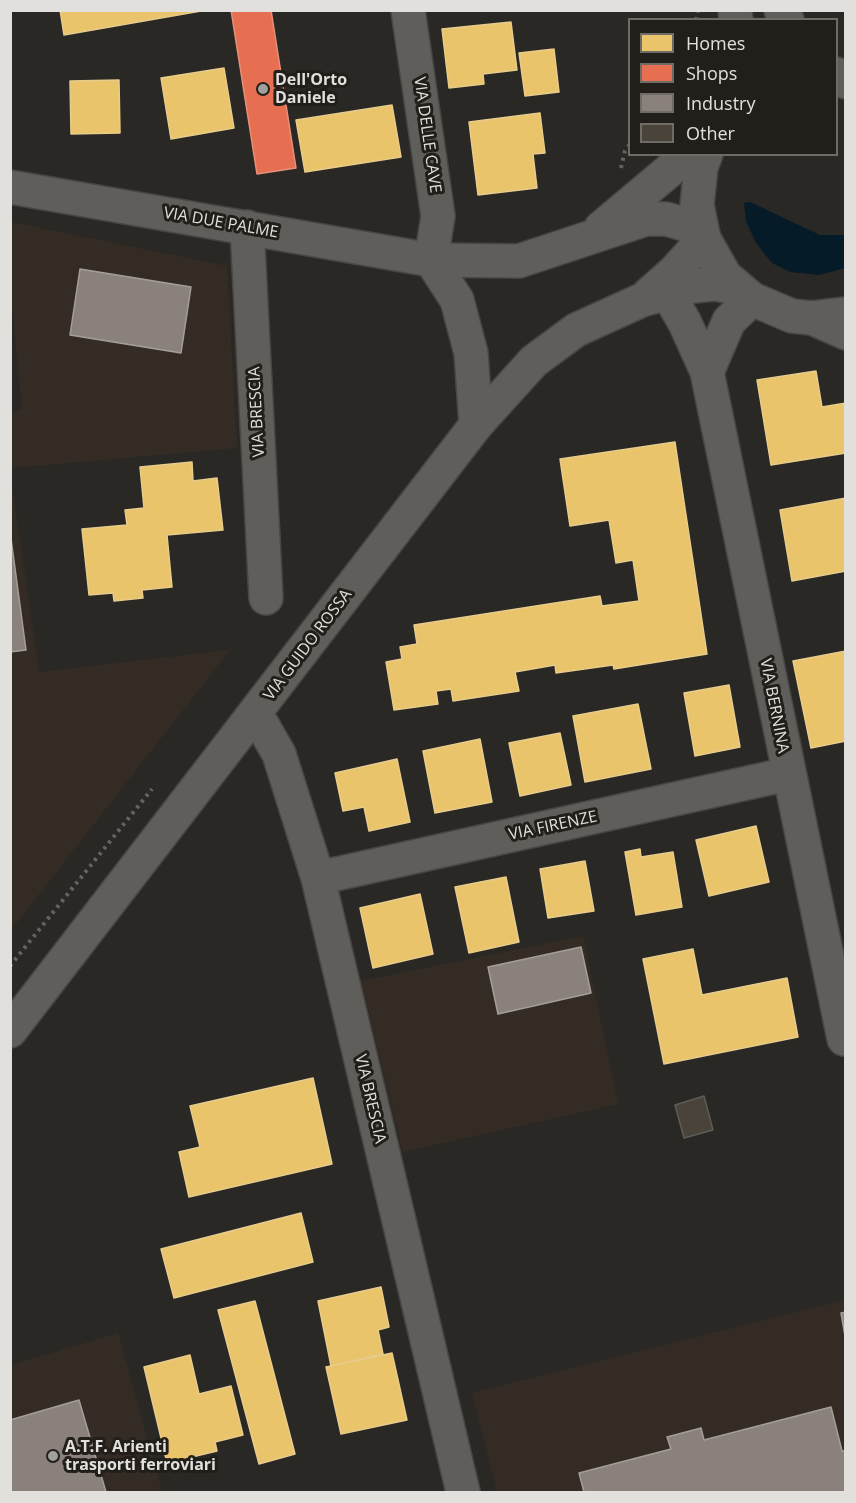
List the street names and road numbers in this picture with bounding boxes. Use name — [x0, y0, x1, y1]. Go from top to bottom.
street label: VIA DELLE CAVE — [409, 76, 445, 194]
street label: VIA DUE PALME — [162, 203, 280, 243]
street label: VIA BRESCIA — [245, 366, 269, 458]
street label: VIA GUIDO ROSSA — [260, 586, 356, 704]
street label: VIA BERNINA — [755, 657, 793, 755]
street label: VIA FIRENZE — [507, 807, 599, 845]
street label: VIA BRESCIA — [350, 1053, 390, 1145]

